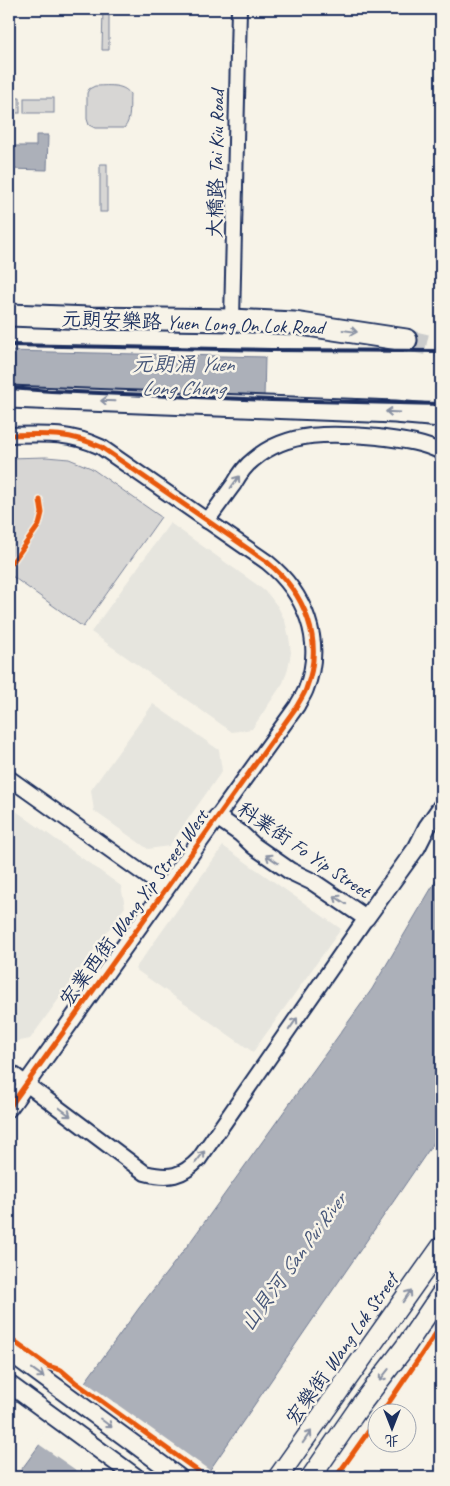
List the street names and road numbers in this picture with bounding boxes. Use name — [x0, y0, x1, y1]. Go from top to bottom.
street label: 大橋路 Tai Kiu Road — [202, 87, 230, 238]
street label: 元朗安樂路 Yuen Long On Lok Road — [61, 306, 328, 340]
street label: 科業街 Fo Yip Street — [233, 796, 377, 905]
street label: 宏業西街 Wang Yip Street West — [54, 803, 215, 1011]
street label: 宏樂街 Wang Lok Street — [280, 1266, 406, 1430]

